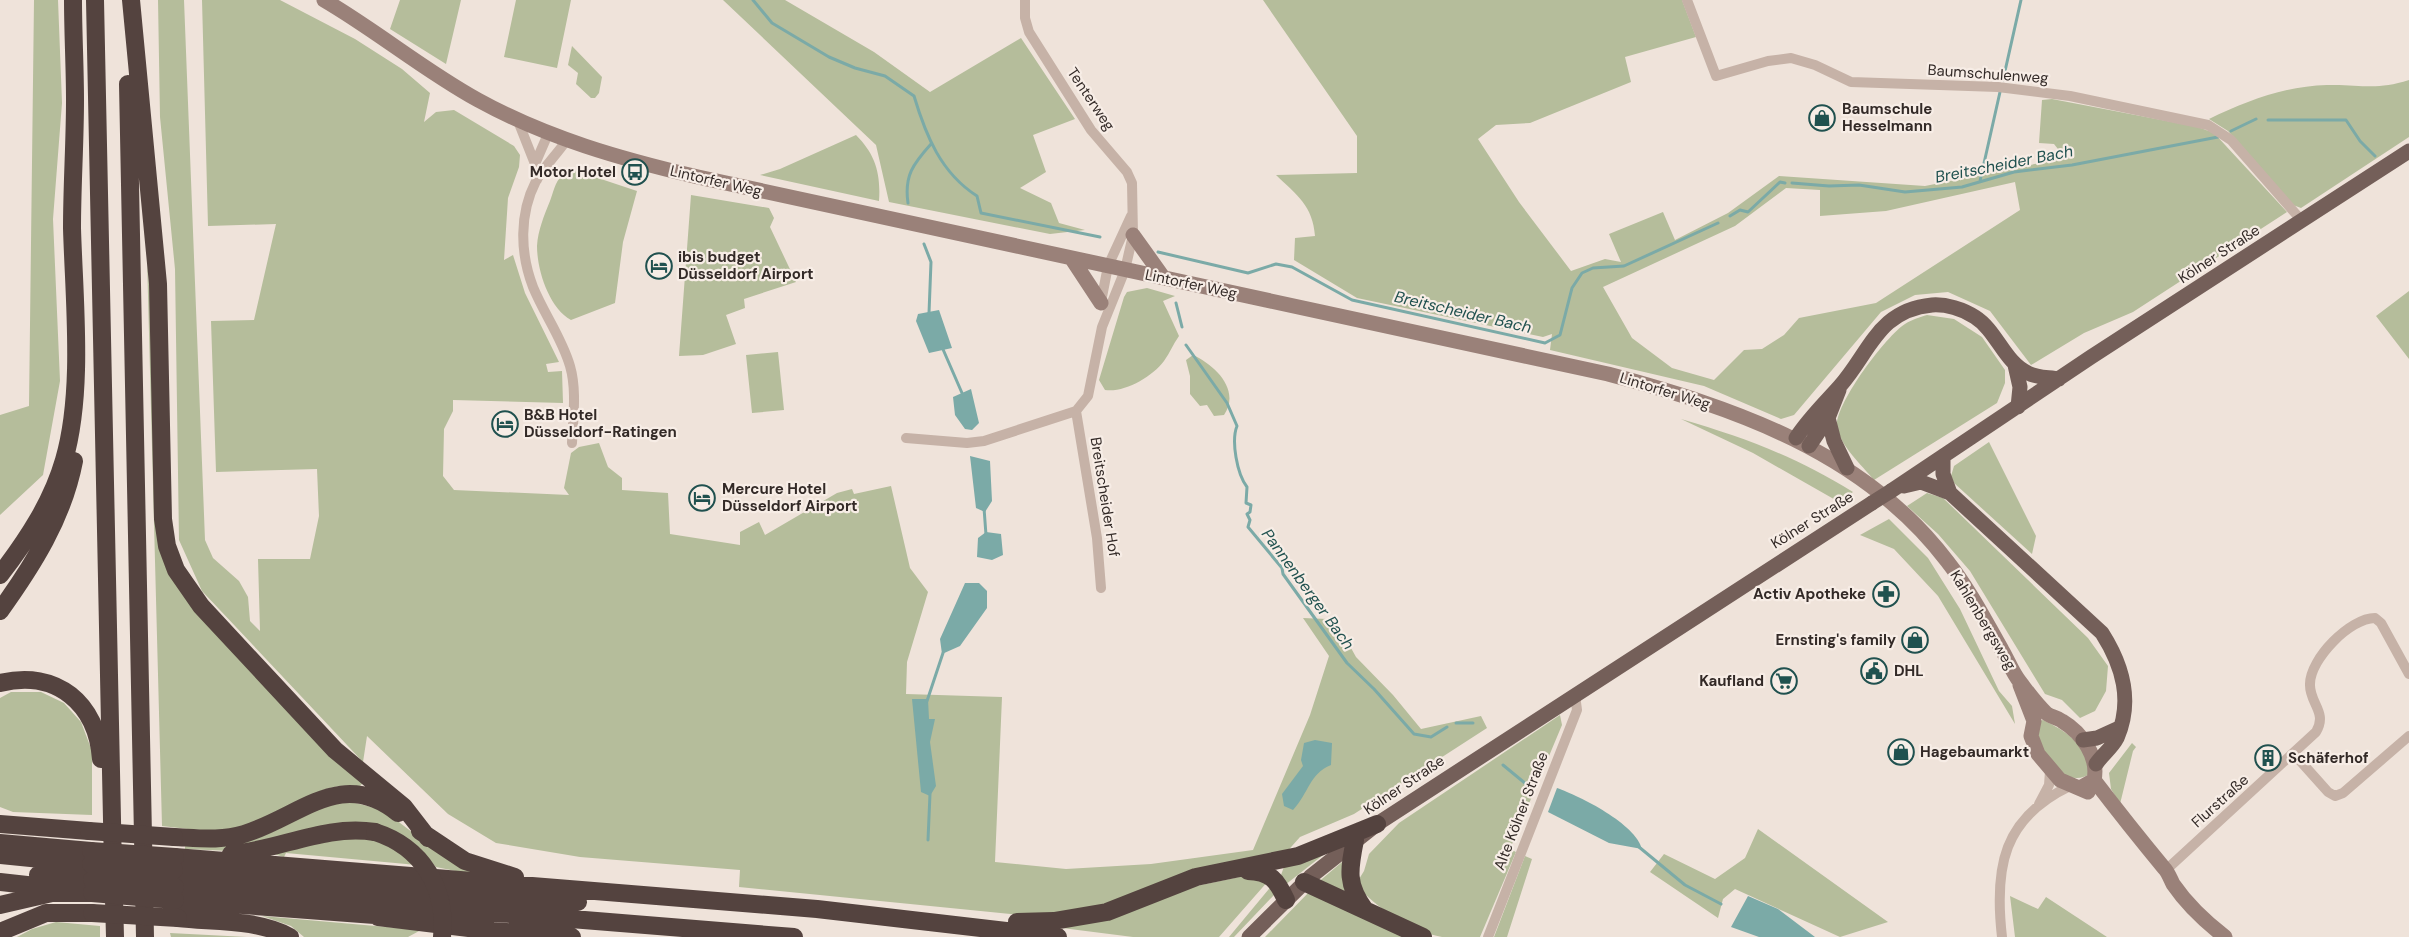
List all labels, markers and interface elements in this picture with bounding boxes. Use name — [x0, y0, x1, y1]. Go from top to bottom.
street label: Baumschulenweg — [1927, 60, 2049, 88]
street label: Tenterweg — [1063, 64, 1119, 134]
place label: Baumschule Hesselmann — [1842, 99, 1932, 136]
shop icon: Baumschule Hesselmann — [1807, 103, 1837, 133]
water label: Breitscheider Bach — [1933, 140, 2075, 188]
bus stop icon: Motor Hotel — [620, 157, 650, 187]
street label: Lintorfer Weg — [668, 161, 764, 201]
place label: Motor Hotel — [530, 162, 616, 182]
street label: Kölner Straße — [2174, 220, 2264, 288]
place label: ibis budget Düsseldorf Airport — [678, 247, 814, 284]
hotel icon: ibis budget Düsseldorf Airport — [644, 251, 674, 281]
street label: Lintorfer Weg — [1143, 264, 1239, 304]
water label: Breitscheider Bach — [1392, 286, 1534, 338]
street label: Lintorfer Weg — [1617, 368, 1713, 414]
place label: B&B Hotel Düsseldorf-Ratingen — [524, 405, 677, 442]
hotel icon: B&B Hotel Düsseldorf-Ratingen — [490, 409, 520, 439]
street label: Breitscheider Hof — [1086, 436, 1124, 558]
place label: Mercure Hotel Düsseldorf Airport — [722, 479, 858, 516]
hotel icon: Mercure Hotel Düsseldorf Airport — [687, 483, 717, 513]
street label: Kölner Straße — [1767, 487, 1857, 553]
water label: Pannenberger Bach — [1257, 524, 1359, 654]
street label: Kahlenbergsweg — [1945, 567, 2021, 673]
pharmacy icon: Activ Apotheke — [1871, 579, 1901, 609]
place label: Activ Apotheke — [1753, 584, 1866, 604]
shop icon: Ernsting's family — [1900, 625, 1930, 655]
place label: Ernsting's family — [1776, 630, 1896, 650]
public building icon: DHL — [1859, 656, 1889, 686]
place label: DHL — [1894, 661, 1924, 681]
supermarket icon: Kaufland — [1769, 666, 1799, 696]
place label: Kaufland — [1699, 671, 1764, 691]
shop icon: Hagebaumarkt — [1886, 737, 1916, 767]
place label: Hagebaumarkt — [1920, 742, 2029, 762]
building icon: Schäferhof — [2253, 743, 2283, 773]
place label: Schäferhof — [2288, 748, 2369, 768]
street label: Alte Kölner Straße — [1489, 749, 1553, 873]
street label: Kölner Straße — [1360, 751, 1448, 819]
street label: Flurstraße — [2187, 770, 2253, 832]

